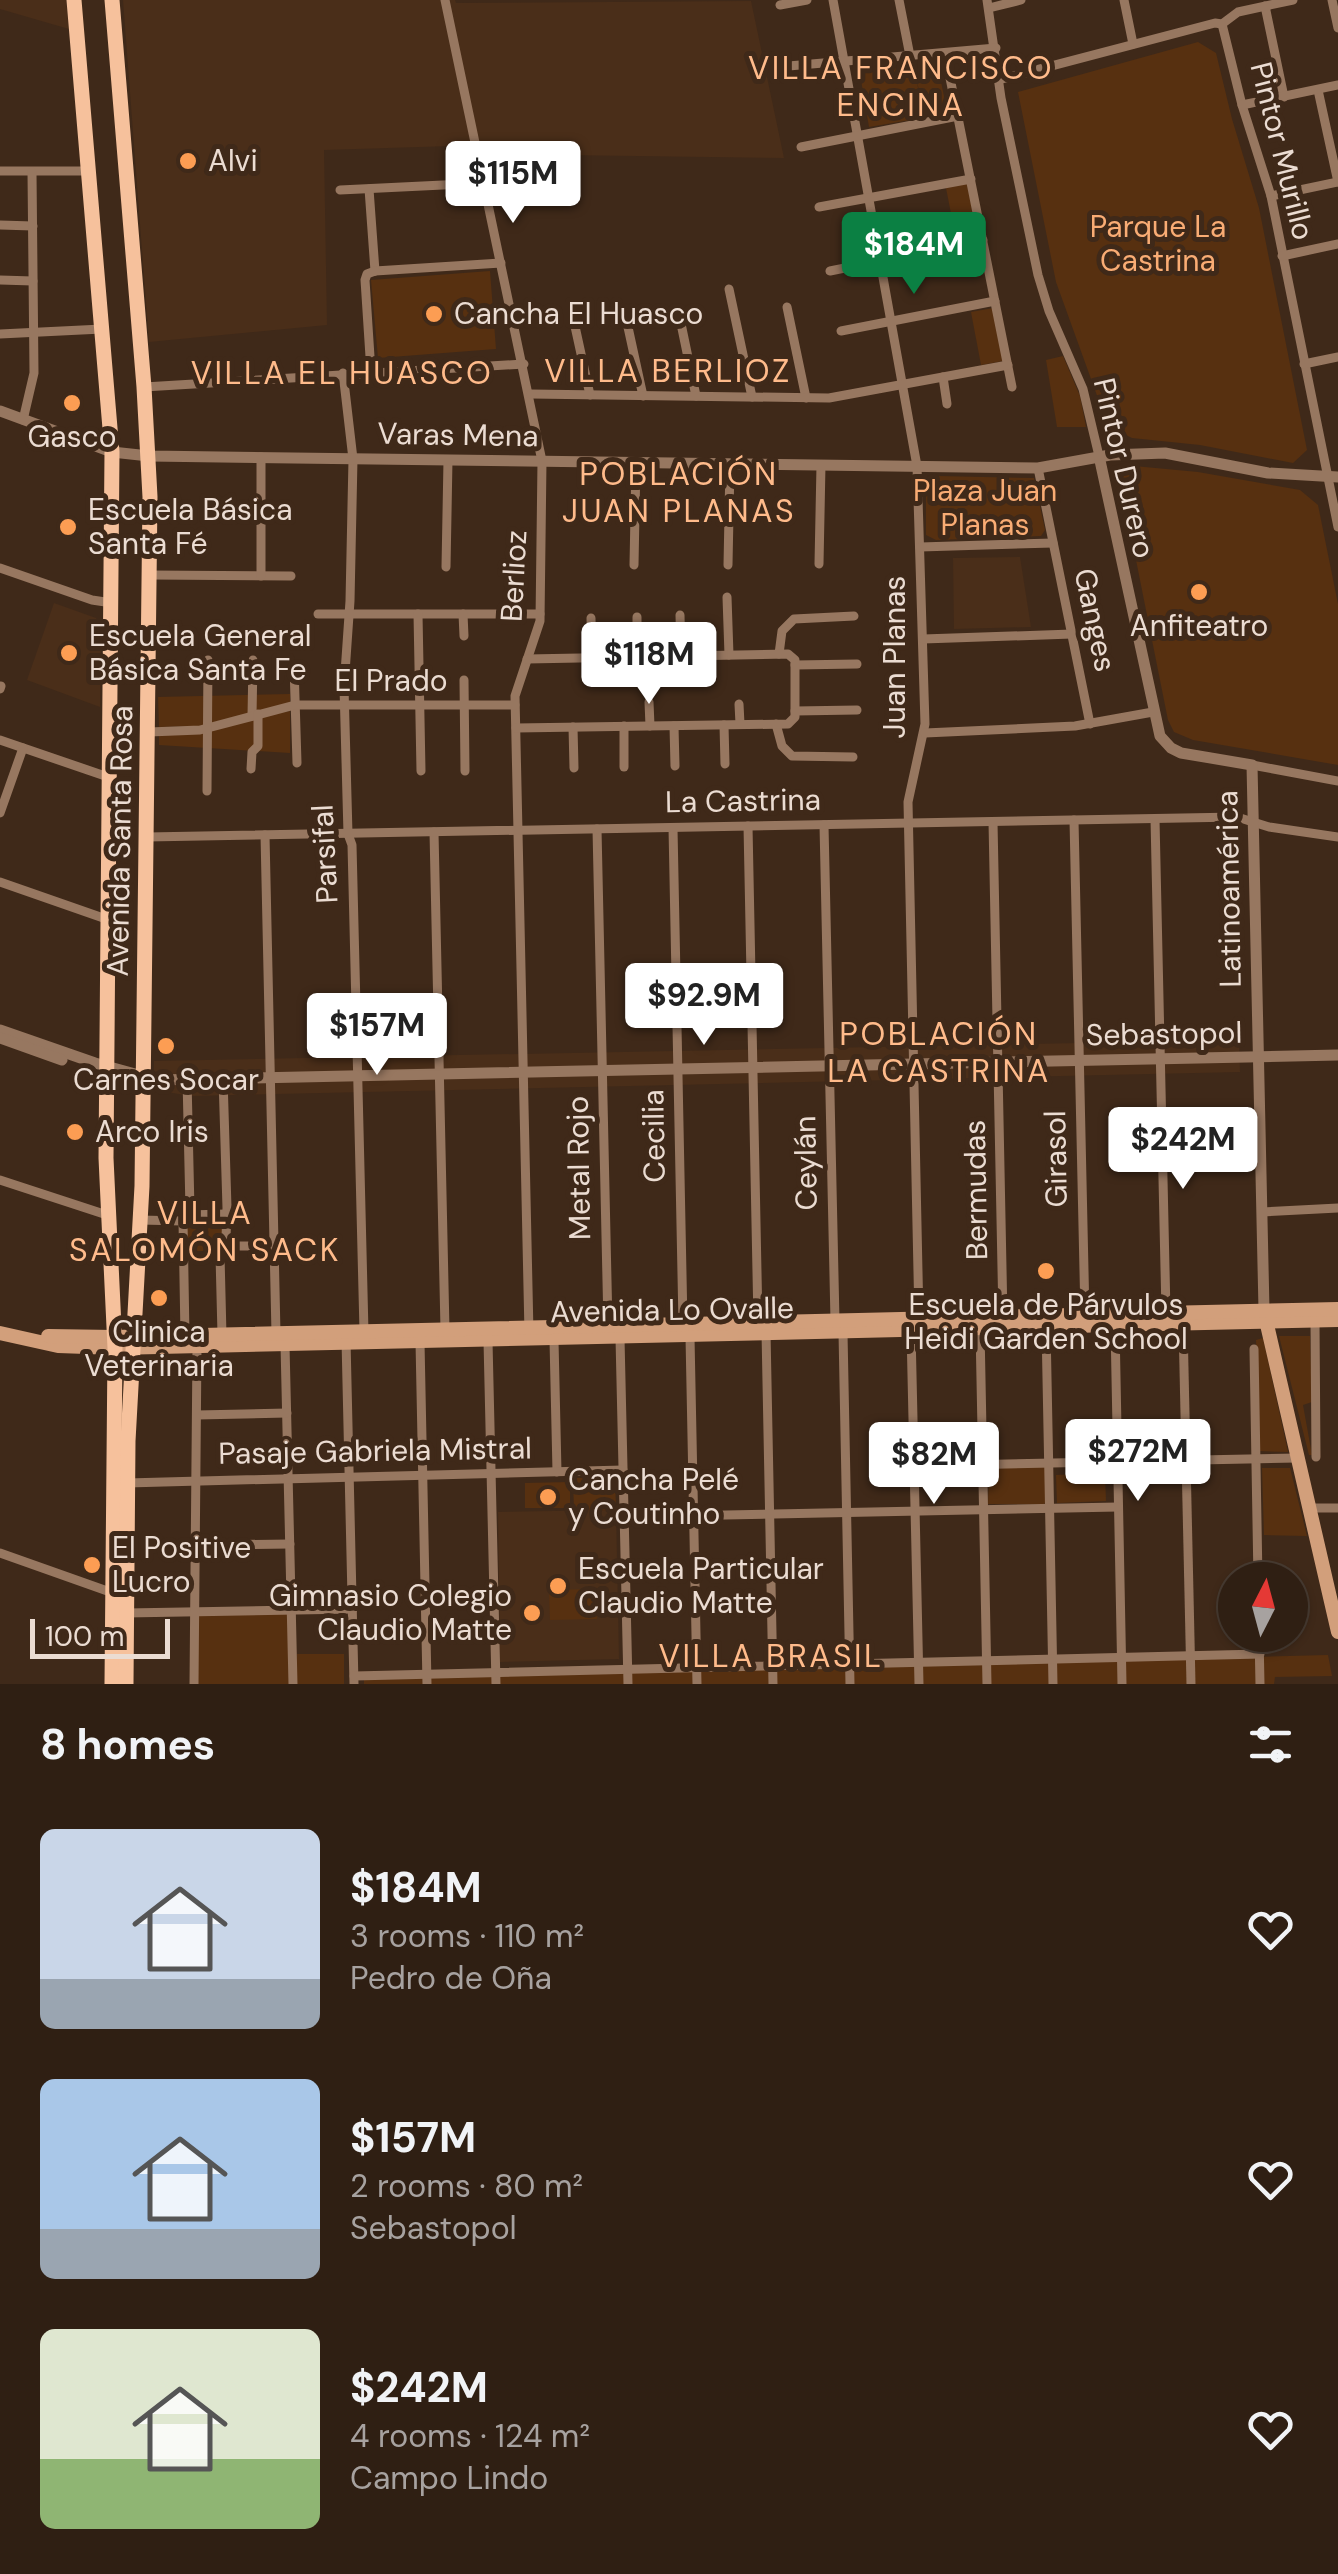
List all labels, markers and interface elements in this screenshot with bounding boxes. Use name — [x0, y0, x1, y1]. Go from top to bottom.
district label: VILLA FRANCISCO ENCINA — [748, 47, 1054, 126]
street label: Pintor Murillo — [1242, 58, 1323, 244]
place label: Alvi — [208, 141, 258, 180]
pin: $115M — [443, 141, 583, 226]
marker: Alvi — [177, 150, 199, 172]
text: $115M — [468, 152, 558, 194]
park label: Parque La Castrina — [1090, 207, 1226, 280]
pin: $184M — [844, 212, 984, 297]
text: $184M — [864, 223, 964, 265]
place label: Cancha El Huasco — [454, 294, 703, 333]
marker: Cancha El Huasco — [423, 303, 445, 325]
district label: VILLA BERLIOZ — [544, 350, 792, 392]
district label: VILLA EL HUASCO — [191, 352, 493, 394]
street label: Pintor Durero — [1085, 374, 1164, 562]
marker: Gasco — [61, 392, 83, 414]
street label: Varas Mena — [377, 414, 539, 455]
place label: Gasco — [27, 417, 117, 456]
district label: POBLACIÓN JUAN PLANAS — [562, 453, 796, 532]
park label: Plaza Juan Planas — [913, 471, 1057, 544]
place label: Escuela Básica Santa Fé — [88, 490, 293, 563]
marker: Escuela Básica Santa Fé — [57, 516, 79, 538]
street label: Berlioz — [492, 529, 535, 623]
street label: Ganges — [1066, 565, 1125, 675]
street label: Juan Planas — [875, 576, 914, 738]
marker: Anfiteatro — [1188, 581, 1210, 603]
place label: Anfiteatro — [1130, 606, 1268, 645]
place label: Escuela General Básica Santa Fe — [89, 616, 312, 689]
pin: $118M — [579, 622, 719, 707]
text: $118M — [603, 633, 695, 675]
marker: Escuela General Básica Santa Fe — [58, 642, 80, 664]
street label: El Prado — [334, 661, 448, 700]
street label: Avenida Santa Rosa — [98, 705, 141, 977]
street label: La Castrina — [665, 780, 821, 821]
street label: Latinoamérica — [1207, 790, 1250, 988]
street label: Parsifal — [302, 804, 347, 904]
pin: $92.9M — [623, 963, 785, 1048]
text: $92.9M — [647, 974, 761, 1016]
pin: $157M — [307, 993, 447, 1078]
text: $157M — [329, 1004, 425, 1046]
district label: POBLACIÓN LA CASTRINA — [827, 1013, 1051, 1092]
street label: Sebastopol — [1085, 1013, 1242, 1054]
marker: Carnes Socar — [155, 1035, 177, 1057]
place label: Carnes Socar — [73, 1060, 259, 1099]
street label: Cecilia — [633, 1089, 674, 1183]
street label: Metal Rojo — [558, 1096, 599, 1240]
pin: $242M — [1113, 1107, 1253, 1192]
street label: Girasol — [1035, 1110, 1076, 1208]
place label: Arco Iris — [95, 1112, 209, 1151]
street label: Ceylán — [785, 1115, 826, 1211]
text: $242M — [1130, 1118, 1236, 1160]
street label: Bermudas — [955, 1120, 996, 1261]
marker: Arco Iris — [64, 1121, 86, 1143]
district label: VILLA SALOMÓN SACK — [69, 1192, 341, 1271]
marker: Escuela de Párvulos Heidi Garden School — [1035, 1260, 1057, 1282]
place label: Escuela de Párvulos Heidi Garden School — [904, 1285, 1188, 1358]
marker: Clinica Veterinaria — [148, 1287, 170, 1309]
street label: Avenida Lo Ovalle — [550, 1288, 794, 1331]
place label: Clinica Veterinaria — [84, 1312, 234, 1385]
pin: $272M — [1068, 1419, 1208, 1504]
pin: $82M — [875, 1422, 993, 1507]
street label: Pasaje Gabriela Mistral — [218, 1428, 532, 1473]
text: $272M — [1087, 1430, 1189, 1472]
text: $82M — [891, 1433, 977, 1475]
place label: Cancha Pelé y Coutinho — [568, 1460, 739, 1533]
marker: Cancha Pelé y Coutinho — [537, 1486, 559, 1508]
place label: El Positive Lucro — [112, 1528, 251, 1601]
place label: Escuela Particular Claudio Matte — [578, 1549, 824, 1622]
marker: El Positive Lucro — [81, 1554, 103, 1576]
north arrow — [1218, 1562, 1308, 1652]
map controls — [1218, 1562, 1308, 1652]
marker: Escuela Particular Claudio Matte — [547, 1575, 569, 1597]
place label: Gimnasio Colegio Claudio Matte — [269, 1576, 512, 1649]
marker: Gimnasio Colegio Claudio Matte — [521, 1602, 543, 1624]
scale bar — [30, 1614, 170, 1658]
text: 100 m — [45, 1618, 124, 1655]
district label: VILLA BRASIL — [659, 1635, 883, 1677]
text: 8 homes — [40, 1717, 215, 1772]
icon: filters — [1243, 1717, 1298, 1772]
text: $184M — [350, 1860, 482, 1915]
icon: home — [120, 1869, 240, 1989]
icon: heart — [1243, 1902, 1298, 1957]
text: 3 rooms · 110 m² — [350, 1915, 584, 1957]
text: Pedro de Oña — [350, 1957, 552, 1999]
text: $157M — [350, 2110, 476, 2165]
icon: home — [120, 2119, 240, 2239]
icon: heart — [1243, 2152, 1298, 2207]
text: 2 rooms · 80 m² — [350, 2165, 583, 2207]
text: Sebastopol — [350, 2207, 517, 2249]
text: $242M — [350, 2360, 488, 2415]
icon: home — [120, 2369, 240, 2489]
icon: heart — [1243, 2402, 1298, 2457]
text: 4 rooms · 124 m² — [350, 2415, 590, 2457]
text: Campo Lindo — [350, 2457, 548, 2499]

